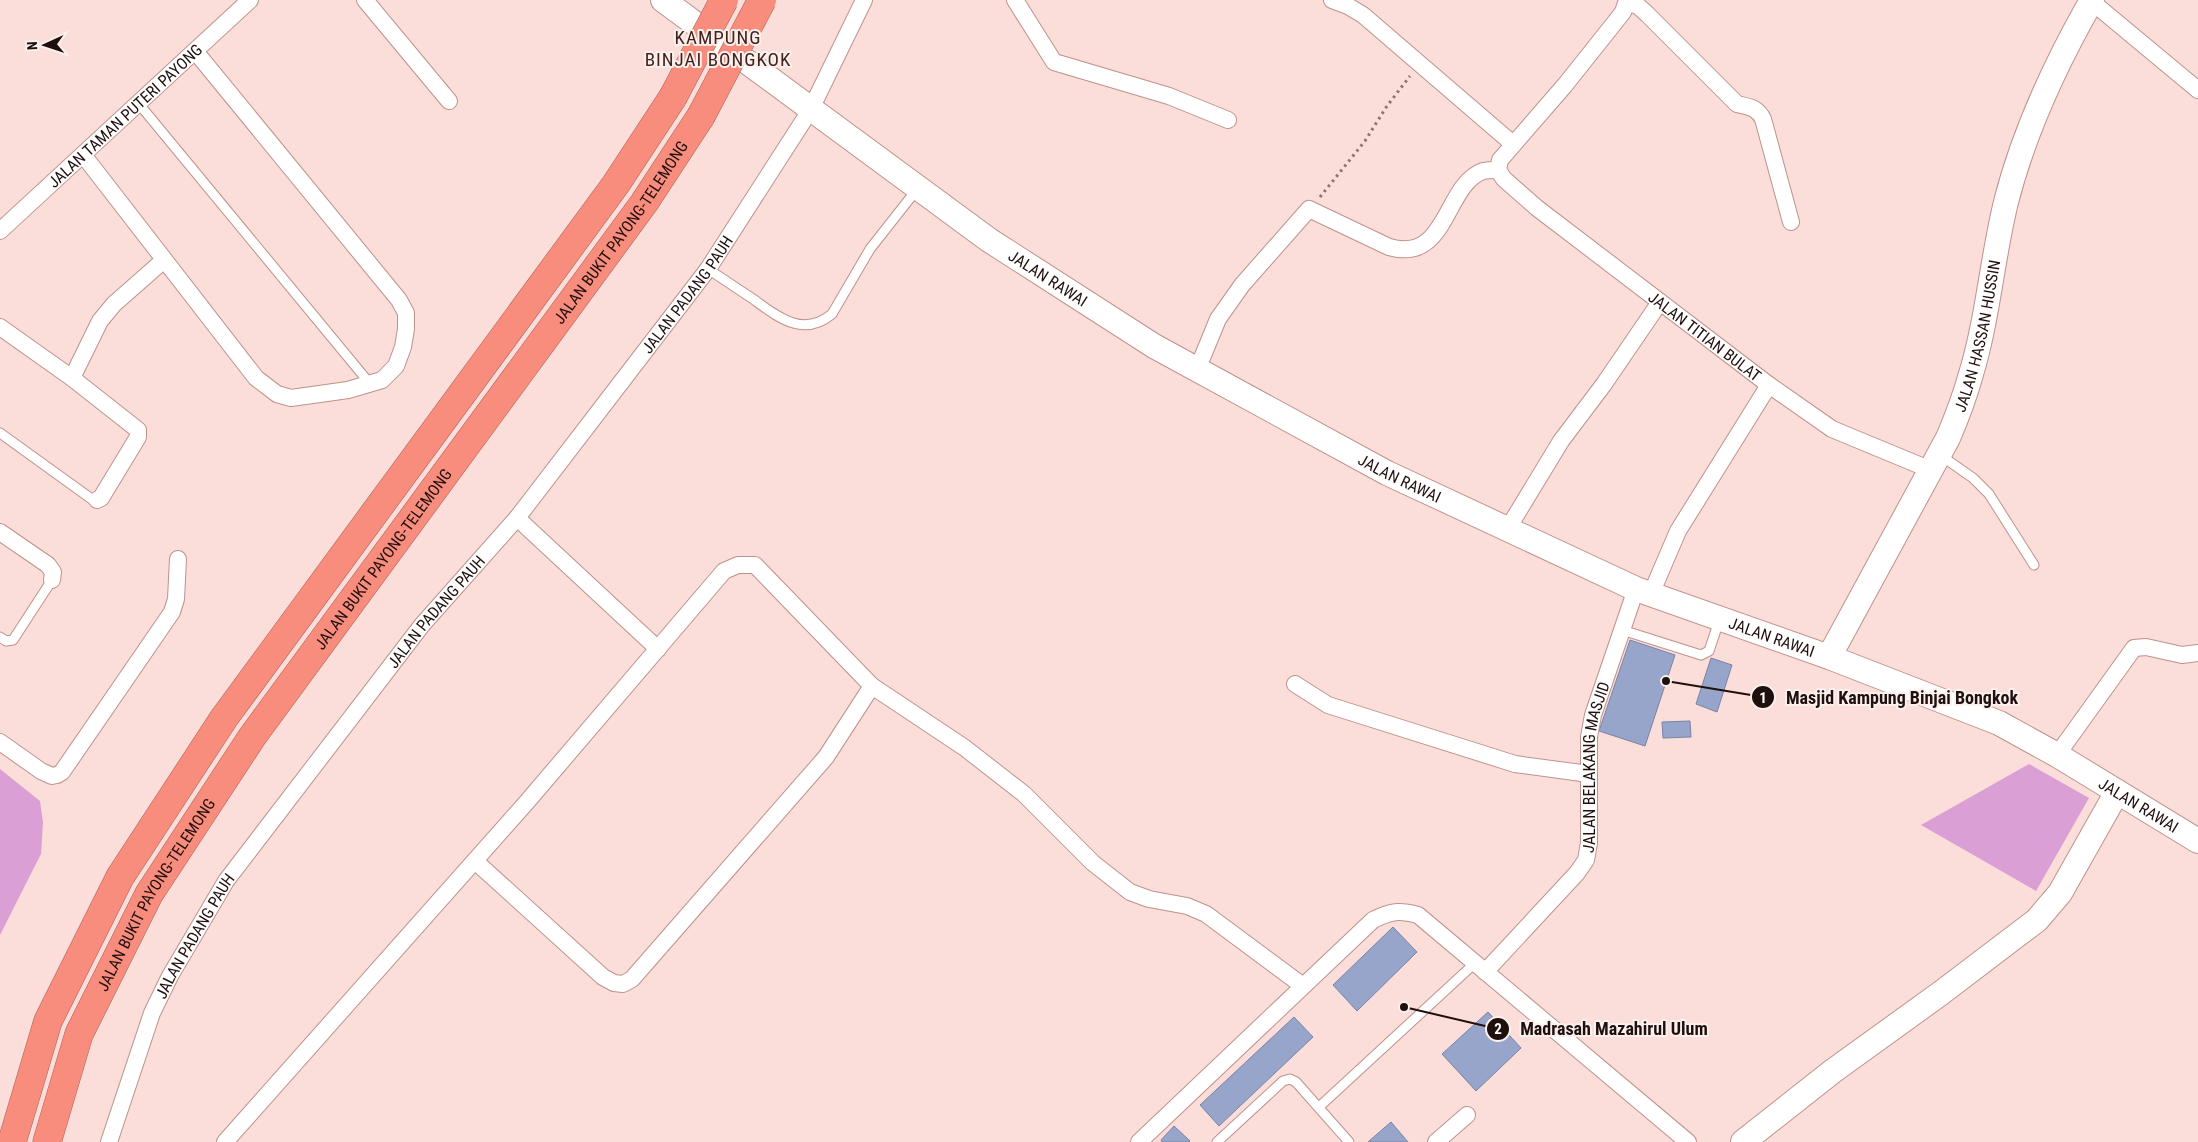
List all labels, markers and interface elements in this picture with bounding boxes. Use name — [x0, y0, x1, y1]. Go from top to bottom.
north arrow — [20, 20, 70, 70]
district label: KAMPUNG BINJAI BONGKOK — [645, 26, 791, 71]
street label: JALAN TAMAN PUTERI PAYONG — [44, 40, 206, 191]
text: N — [24, 41, 40, 50]
street label: JALAN BUKIT PAYONG-TELEMONG — [549, 137, 692, 327]
street label: JALAN PADANG PAUH — [637, 232, 737, 357]
street label: JALAN RAWAI — [1005, 246, 1091, 310]
street label: JALAN HASSAN HUSSIN — [1950, 258, 2004, 414]
street label: JALAN TITIAN BULAT — [1645, 287, 1765, 385]
street label: JALAN RAWAI — [1355, 450, 1444, 506]
street label: JALAN BUKIT PAYONG-TELEMONG — [310, 465, 455, 653]
street label: JALAN PADANG PAUH — [383, 551, 489, 672]
street label: JALAN RAWAI — [1726, 613, 1817, 661]
street label: JALAN BELAKANG MASJID — [1578, 679, 1613, 854]
callout: Masjid Kampung Binjai Bongkok — [1751, 681, 2028, 714]
text: Masjid Kampung Binjai Bongkok — [1786, 687, 2018, 708]
text: 1 — [1759, 689, 1767, 707]
street label: JALAN RAWAI — [2096, 773, 2182, 836]
street label: JALAN BUKIT PAYONG-TELEMONG — [93, 795, 219, 994]
street label: JALAN PADANG PAUH — [151, 869, 238, 1002]
callout: Madrasah Mazahirul Ulum — [1485, 1012, 1718, 1045]
text: Madrasah Mazahirul Ulum — [1520, 1018, 1708, 1039]
text: 2 — [1494, 1020, 1502, 1038]

